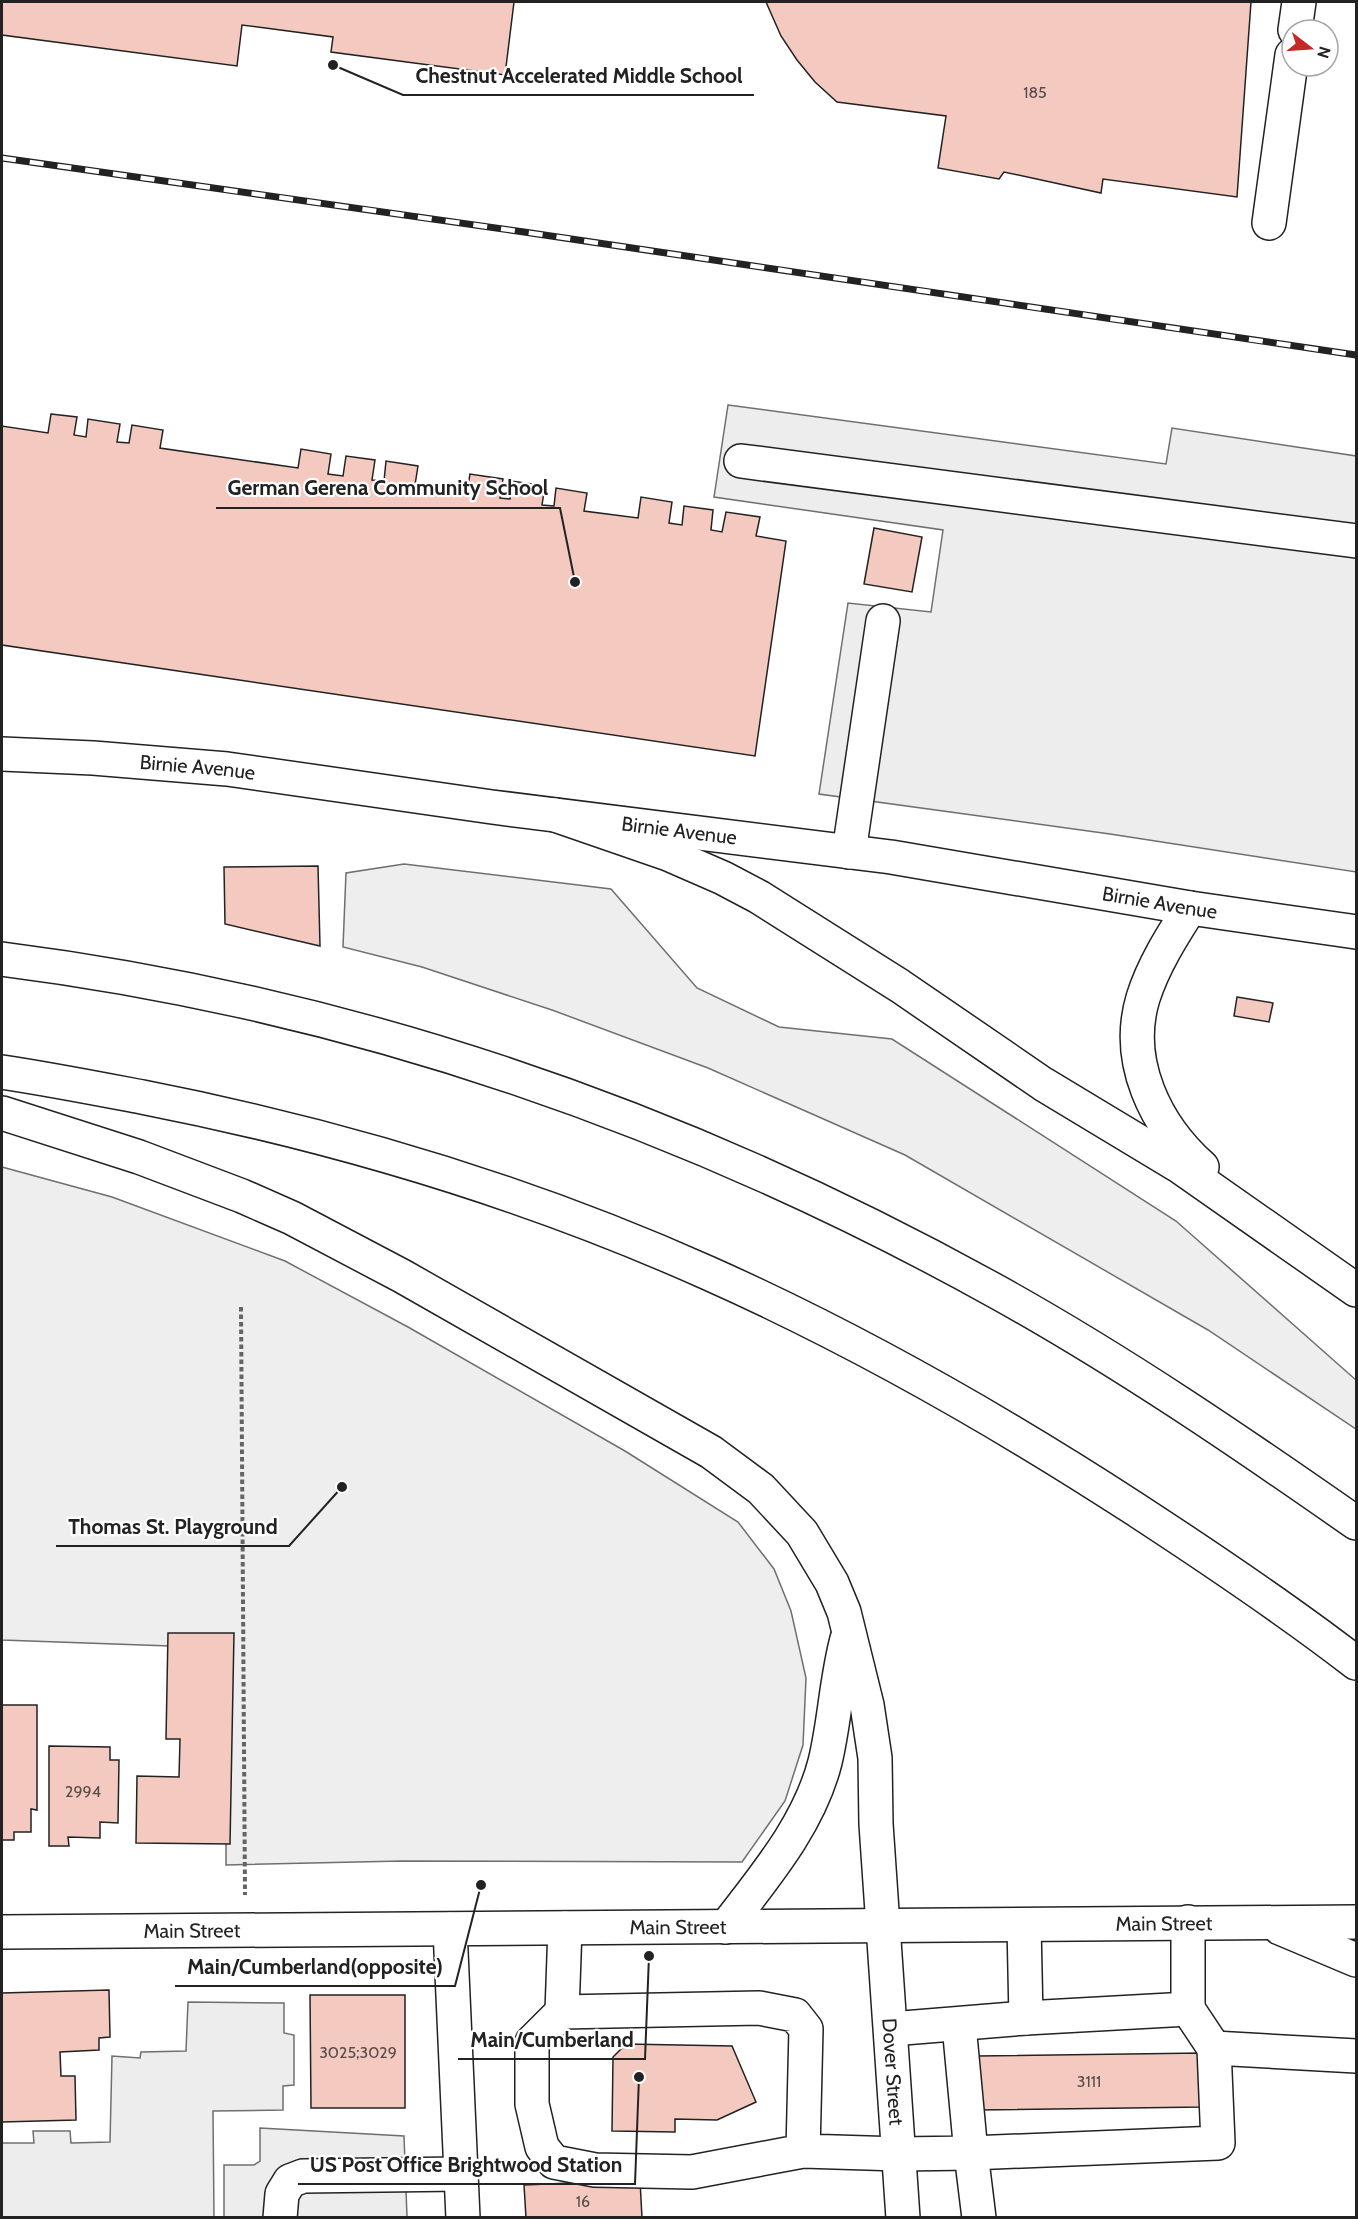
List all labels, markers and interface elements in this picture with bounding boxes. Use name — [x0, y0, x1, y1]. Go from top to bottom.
north arrow — [1280, 18, 1340, 78]
text: N — [1313, 44, 1335, 60]
callout: Chestnut Accelerated Middle School — [403, 56, 754, 95]
text: Chestnut Accelerated Middle School — [415, 63, 743, 88]
house number: 185 — [1023, 83, 1047, 102]
callout: German Gerena Community School — [216, 469, 560, 508]
text: German Gerena Community School — [228, 475, 549, 500]
street label: Birnie Avenue — [139, 750, 257, 785]
street label: Birnie Avenue — [620, 811, 738, 850]
street label: Birnie Avenue — [1101, 881, 1219, 924]
callout: Thomas St. Playground — [56, 1507, 289, 1546]
text: Thomas St. Playground — [68, 1514, 278, 1539]
house number: 2994 — [65, 1782, 101, 1801]
street label: Main Street — [1115, 1911, 1213, 1936]
street label: Main Street — [629, 1915, 727, 1939]
street label: Main Street — [143, 1918, 241, 1943]
callout: Main/Cumberland(opposite) — [175, 1947, 455, 1986]
text: Main/Cumberland(opposite) — [187, 1954, 443, 1979]
street label: Dover Street — [877, 2017, 909, 2126]
callout: Main/Cumberland — [458, 2020, 645, 2059]
text: Main/Cumberland — [470, 2027, 634, 2052]
house number: 3025;3029 — [319, 2043, 397, 2062]
house number: 3111 — [1077, 2072, 1101, 2091]
callout: US Post Office Brightwood Station — [298, 2145, 635, 2184]
text: US Post Office Brightwood Station — [310, 2152, 622, 2177]
house number: 16 — [576, 2192, 590, 2211]

